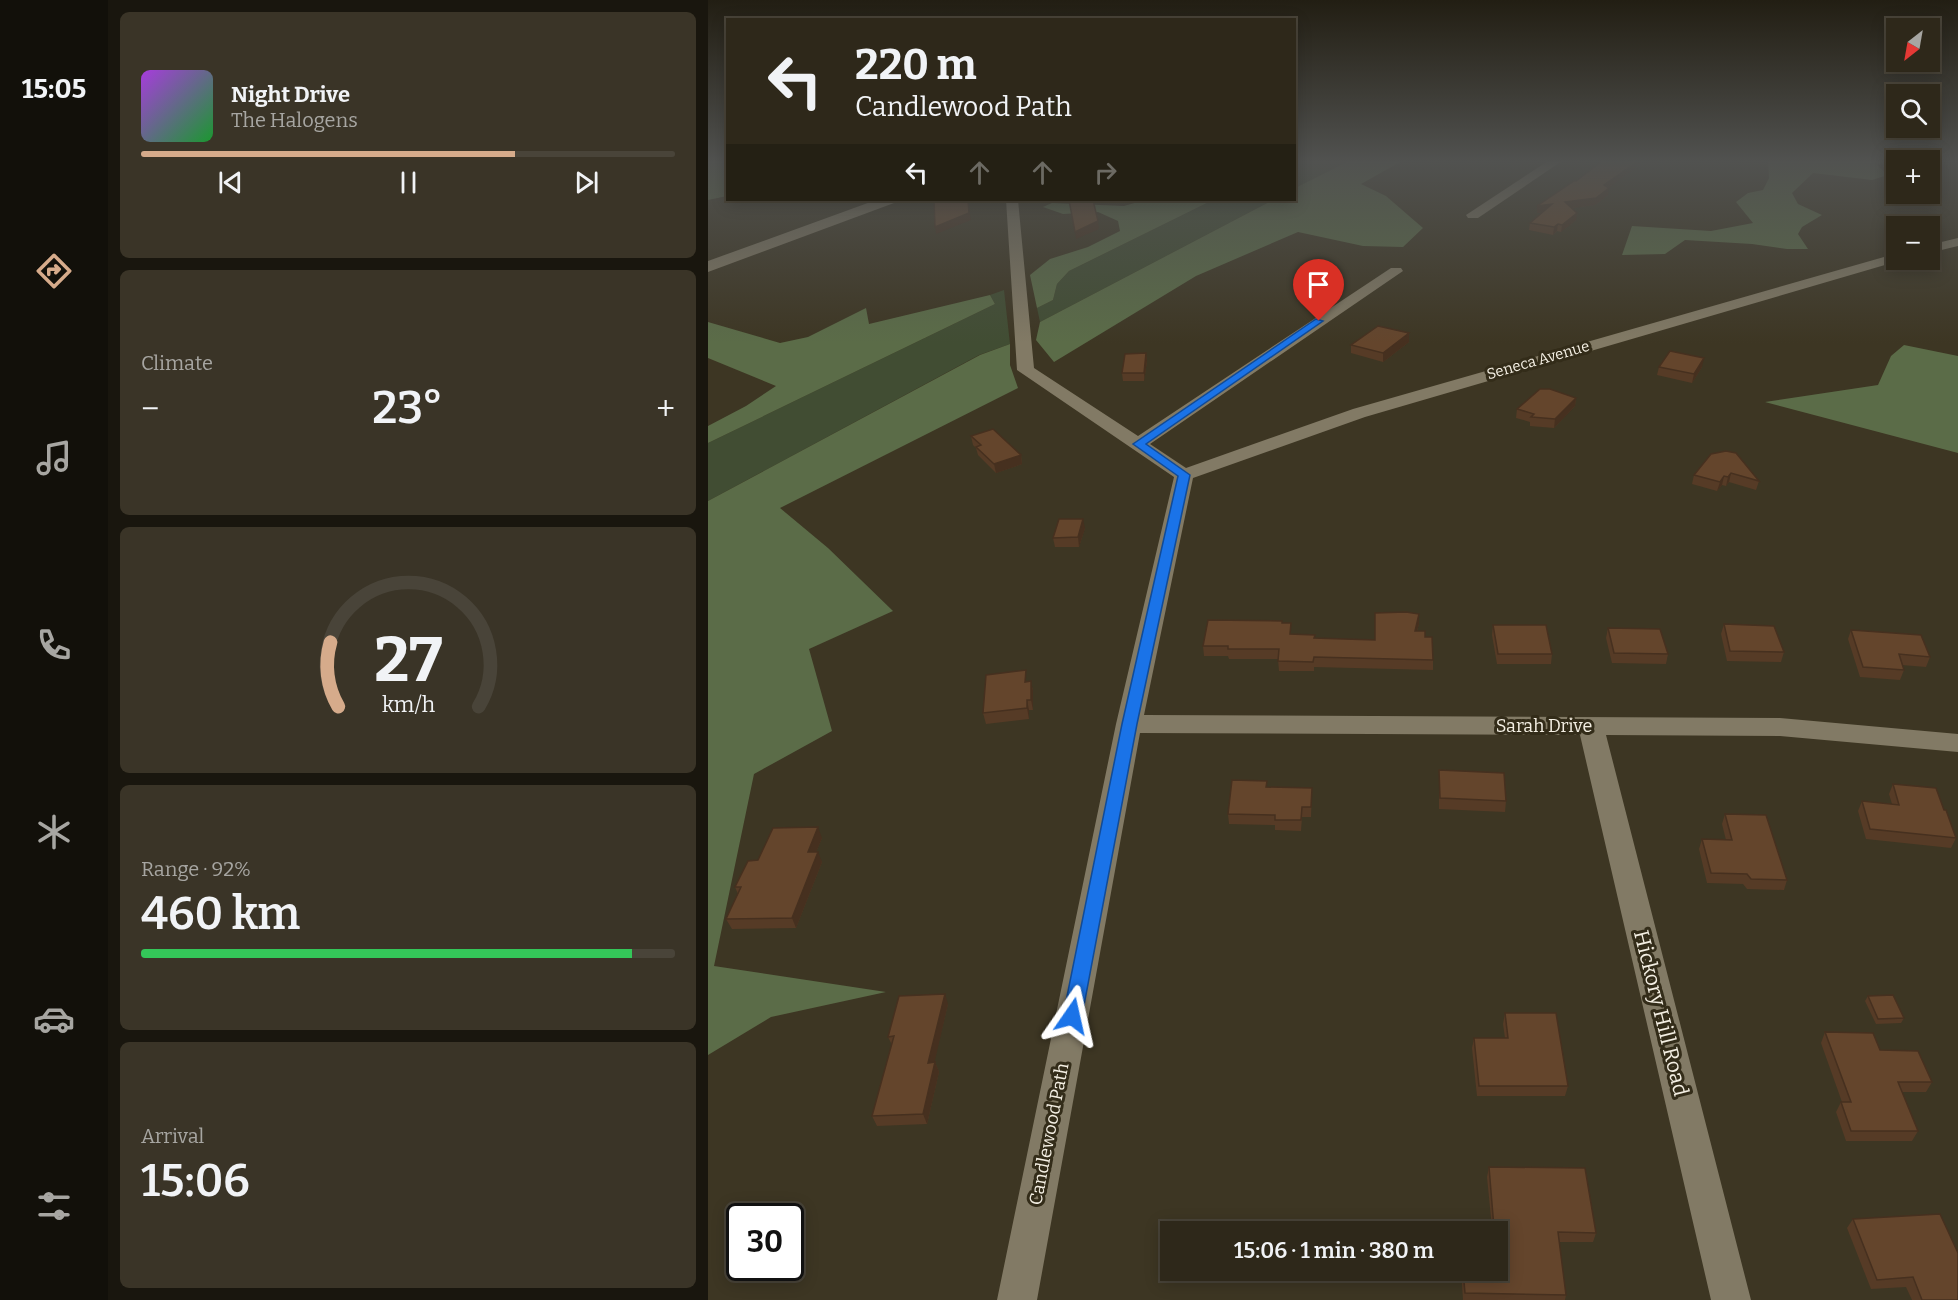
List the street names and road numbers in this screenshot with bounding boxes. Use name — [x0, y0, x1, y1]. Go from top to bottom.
street label: Seneca Avenue — [1485, 337, 1591, 383]
street label: Sarah Drive — [1496, 715, 1592, 737]
street label: Hickory Hill Road — [1628, 927, 1694, 1099]
street label: Candlewood Path — [1024, 1061, 1074, 1207]

